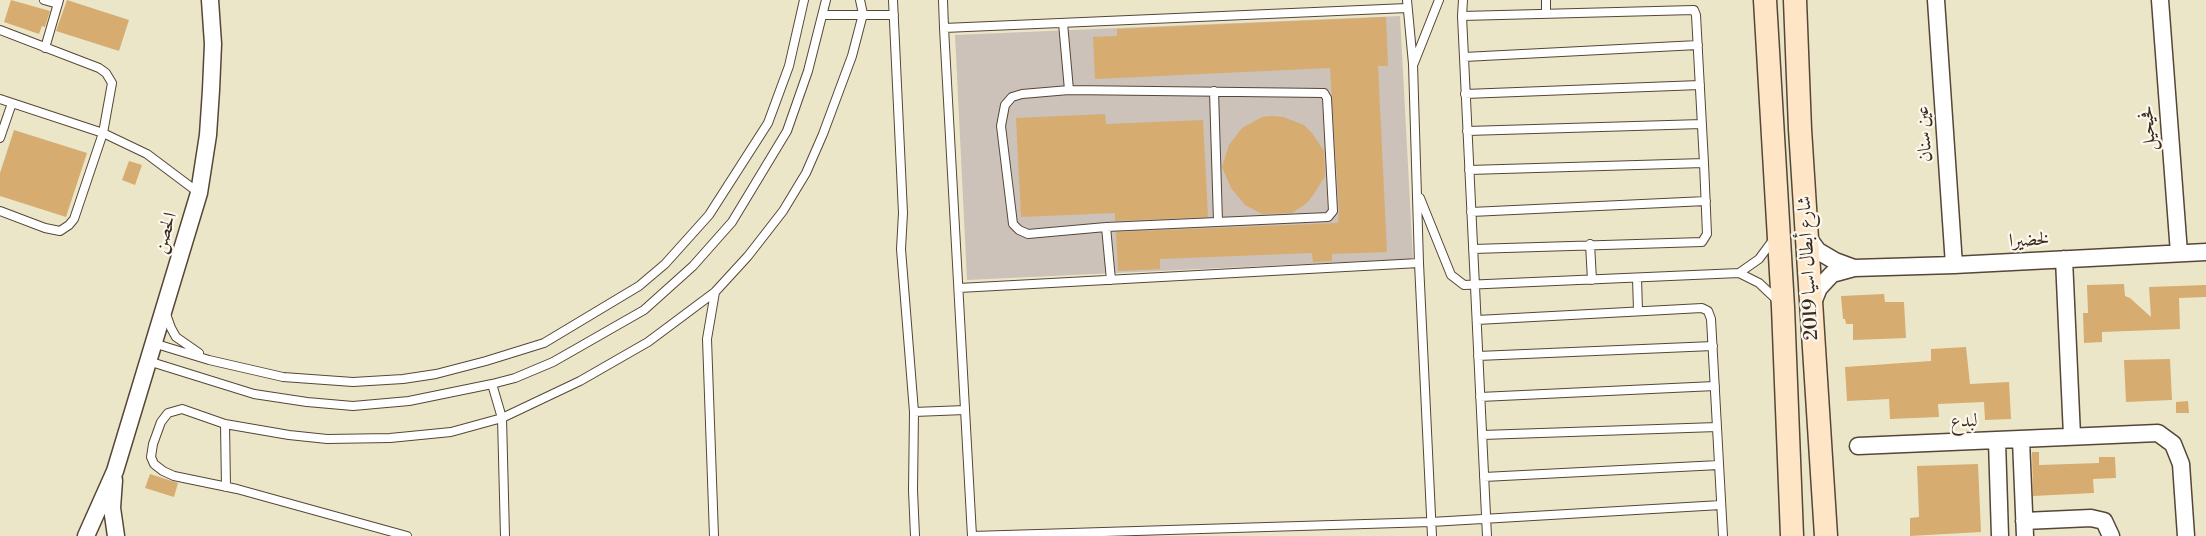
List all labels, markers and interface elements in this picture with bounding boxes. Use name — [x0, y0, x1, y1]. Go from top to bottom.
street label: فحيحيل — [2136, 104, 2162, 152]
street label: عين سنان — [1912, 105, 1938, 163]
street label: شارع أبطال اسيا 2019 — [1794, 195, 1824, 341]
street label: الحصن — [149, 210, 183, 256]
street label: لخضيرا — [2008, 229, 2050, 253]
street label: لبدع — [1950, 410, 1978, 434]

